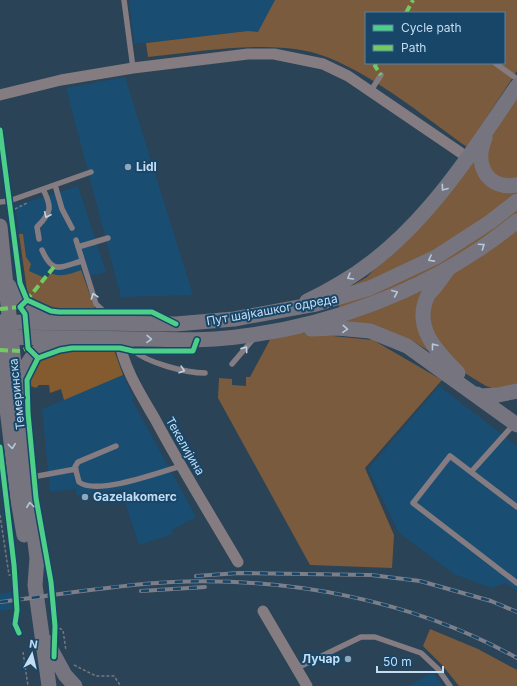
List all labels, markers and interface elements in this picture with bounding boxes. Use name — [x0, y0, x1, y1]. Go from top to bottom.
legend — [365, 12, 505, 64]
text: Cycle path — [401, 20, 462, 35]
text: Path — [401, 40, 426, 55]
place label: Lidl — [136, 159, 157, 174]
marker: Lidl — [123, 162, 133, 172]
one-way arrow — [442, 184, 449, 191]
one-way arrow — [44, 210, 52, 218]
one-way arrow — [478, 243, 485, 251]
one-way arrow — [428, 255, 435, 262]
one-way arrow — [347, 273, 355, 280]
one-way arrow — [392, 290, 399, 298]
street label: Пут шајкашког одреда — [205, 291, 339, 328]
one-way arrow — [90, 292, 98, 299]
one-way arrow — [342, 324, 348, 333]
one-way arrow — [146, 335, 152, 343]
one-way arrow — [432, 344, 439, 351]
one-way arrow — [240, 346, 248, 353]
street label: Темеринска — [5, 358, 28, 430]
one-way arrow — [178, 365, 185, 374]
street label: Текелијина — [163, 414, 208, 478]
one-way arrow — [7, 443, 16, 449]
place label: Gazelakomerc — [93, 489, 177, 504]
marker: Gazelakomerc — [80, 492, 90, 502]
one-way arrow — [26, 502, 35, 508]
north arrow — [12, 634, 52, 674]
text: N — [28, 637, 39, 652]
scale bar — [377, 648, 443, 674]
place label: Лучар — [302, 651, 340, 666]
marker: Лучар — [343, 654, 353, 664]
text: 50 m — [383, 654, 412, 669]

